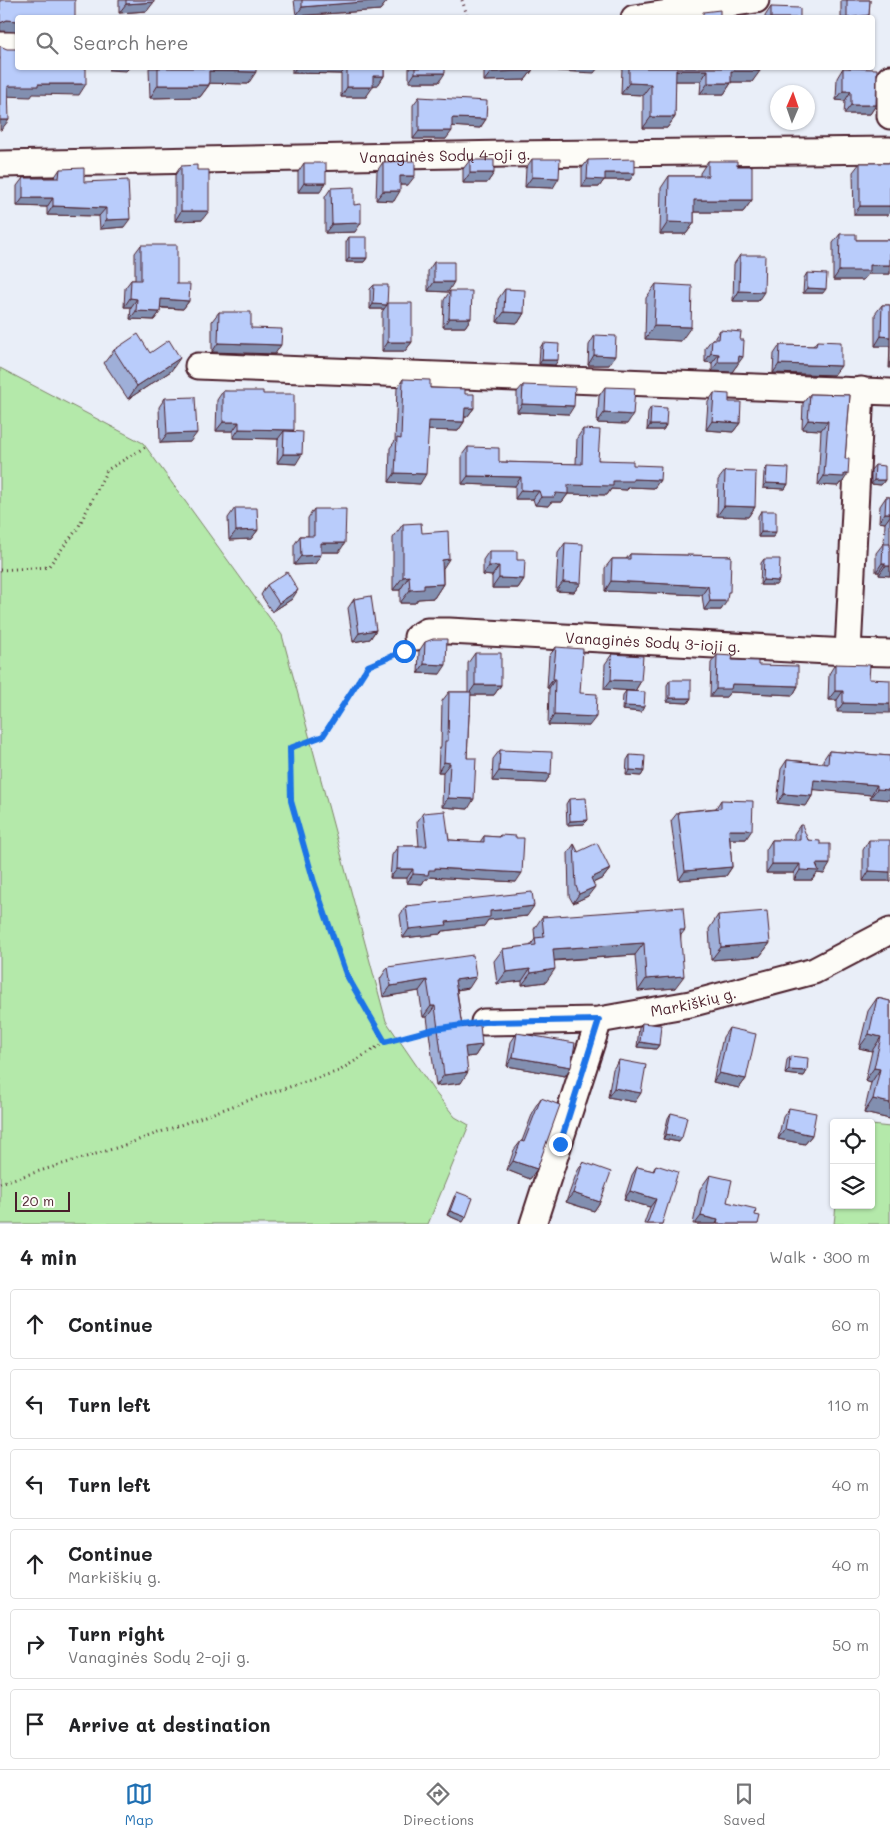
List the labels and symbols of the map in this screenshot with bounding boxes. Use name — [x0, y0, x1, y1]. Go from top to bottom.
north arrow — [770, 85, 815, 130]
street label: Vanaginės Sodų 4-oji g. — [359, 144, 531, 167]
street label: Vanaginės Sodų 3-ioji g. — [565, 627, 742, 656]
route start — [393, 640, 416, 663]
street label: Markiškių g. — [649, 982, 738, 1021]
route end — [549, 1133, 572, 1156]
scale bar — [15, 1189, 70, 1212]

